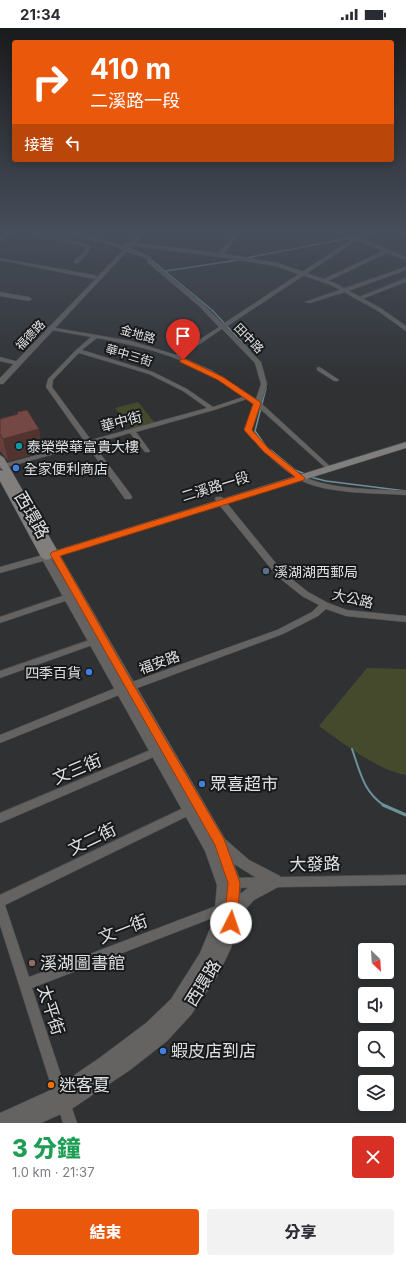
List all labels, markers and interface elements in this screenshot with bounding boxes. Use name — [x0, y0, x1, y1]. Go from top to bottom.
text: 21:34 — [20, 5, 61, 24]
text: 410 m — [90, 52, 171, 86]
icon: right — [24, 56, 76, 108]
text: 二溪路一段 — [90, 90, 180, 111]
icon: left — [62, 132, 84, 154]
text: 接著 — [24, 135, 54, 154]
street label: 福德路 — [12, 317, 48, 353]
pin — [166, 319, 200, 360]
street label: 田中路 — [231, 320, 267, 356]
street label: 金地路 — [119, 322, 157, 346]
icon: arrive — [172, 325, 194, 347]
street label: 華中三街 — [104, 341, 154, 369]
street label: 華中街 — [99, 407, 143, 435]
place label: 泰榮榮華富貴大樓 — [27, 438, 139, 455]
marker: 泰榮榮華富貴大樓 — [14, 441, 24, 451]
place label: 全家便利商店 — [24, 460, 108, 477]
marker: 全家便利商店 — [11, 463, 21, 473]
street label: 二溪路一段 — [179, 468, 251, 504]
street label: 西環路 — [11, 488, 53, 542]
place label: 溪湖湖西郵局 — [274, 563, 358, 580]
marker: 溪湖湖西郵局 — [261, 566, 271, 576]
street label: 大公路 — [331, 585, 375, 611]
street label: 福安路 — [136, 647, 182, 677]
place label: 四季百貨 — [25, 664, 81, 681]
marker: 四季百貨 — [84, 667, 94, 677]
street label: 文三街 — [50, 750, 104, 788]
place label: 眾喜超市 — [210, 774, 278, 794]
marker: 眾喜超市 — [197, 779, 207, 789]
street label: 文二街 — [65, 819, 119, 859]
street label: 大發路 — [289, 854, 341, 874]
position arrow — [210, 902, 252, 944]
street label: 文一街 — [96, 911, 150, 947]
north arrow — [358, 943, 394, 979]
map controls — [358, 943, 394, 1111]
place label: 溪湖圖書館 — [40, 953, 125, 973]
street label: 西環路 — [181, 956, 225, 1010]
marker: 溪湖圖書館 — [27, 958, 37, 968]
street label: 太平街 — [34, 983, 68, 1037]
button: sound — [358, 987, 394, 1023]
button: search — [358, 1031, 394, 1067]
place label: 蝦皮店到店 — [171, 1041, 256, 1061]
marker: 蝦皮店到店 — [158, 1046, 168, 1056]
place label: 迷客夏 — [59, 1075, 110, 1095]
button: layers — [358, 1075, 394, 1111]
marker: 迷客夏 — [46, 1080, 56, 1090]
text: 3 分鐘 — [12, 1134, 81, 1163]
button: close — [352, 1136, 394, 1178]
text: 1.0 km · 21:37 — [12, 1164, 95, 1180]
button: 結束 — [12, 1209, 199, 1255]
button: 分享 — [207, 1209, 394, 1255]

